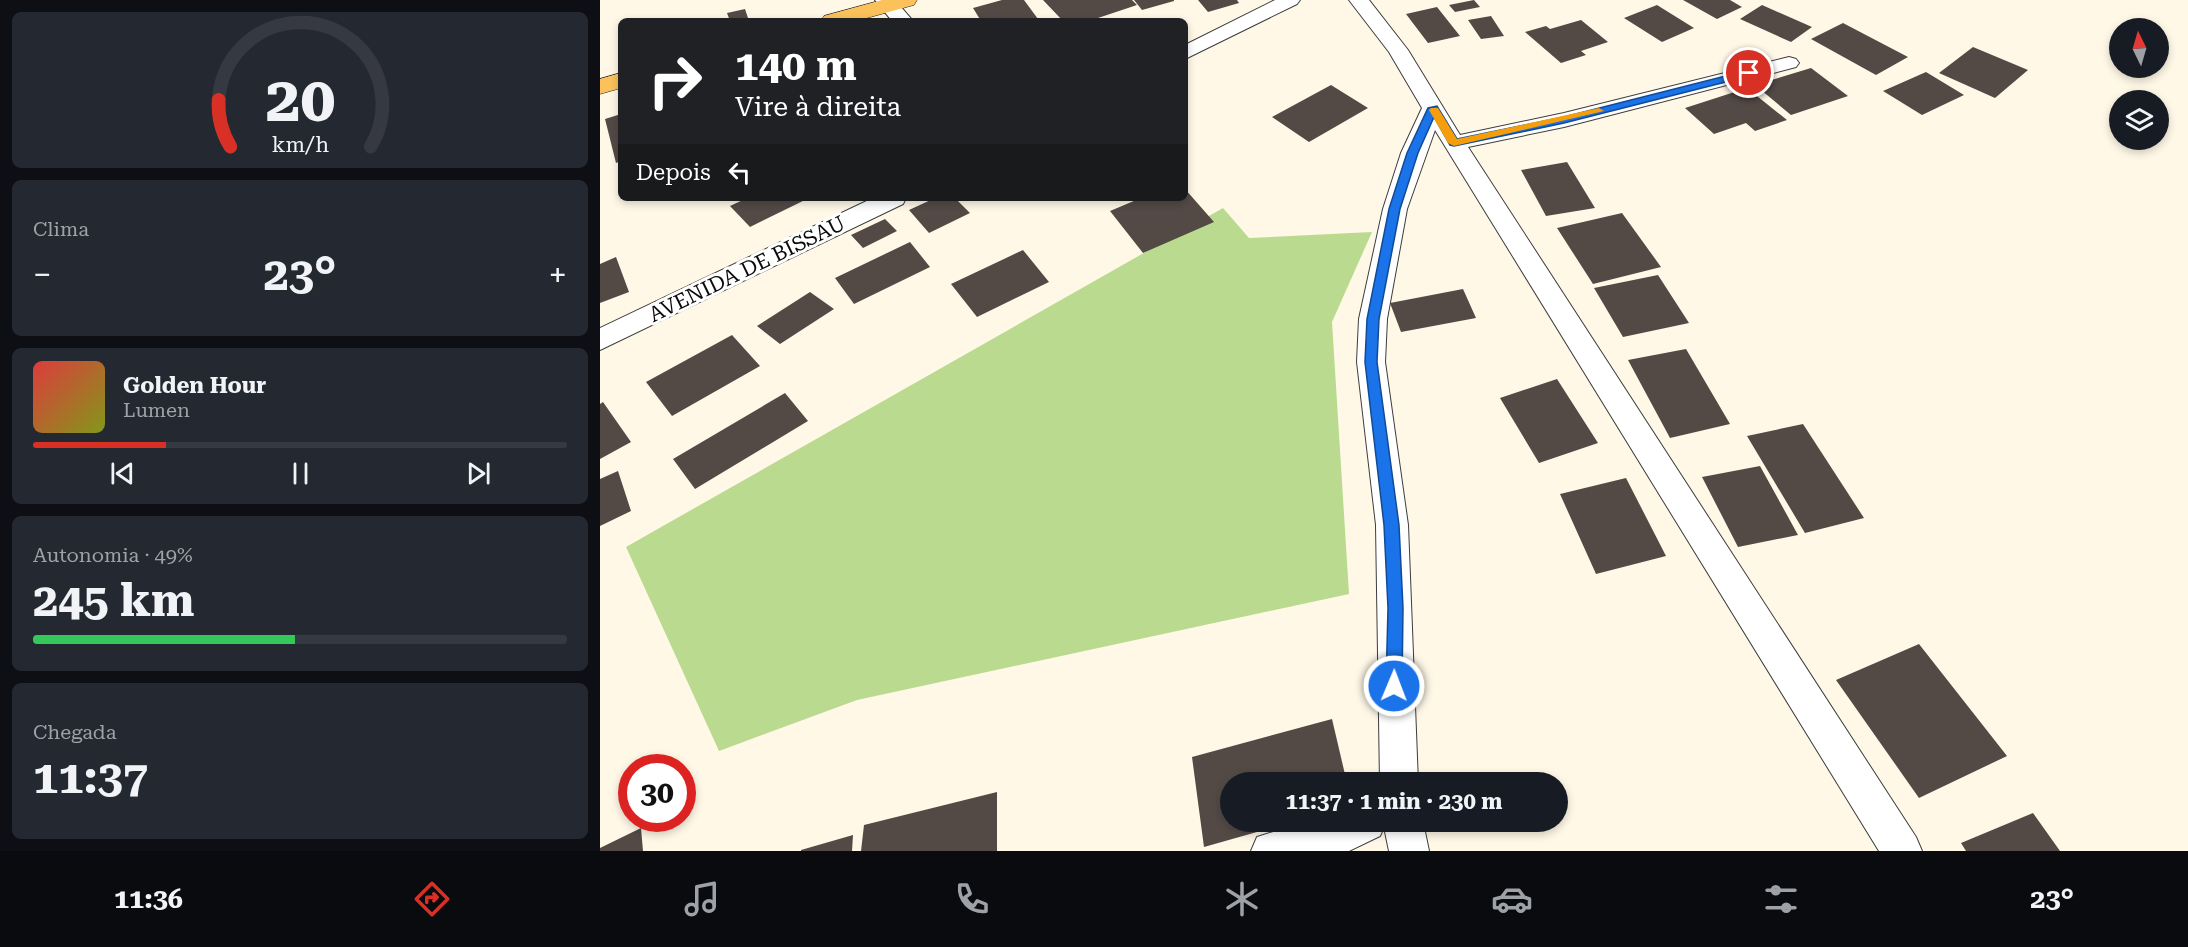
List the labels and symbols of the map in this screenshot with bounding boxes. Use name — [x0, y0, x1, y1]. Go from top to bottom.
north arrow — [2109, 18, 2169, 78]
pin — [1723, 47, 1774, 98]
street label: AVENIDA DE BISSAU — [645, 211, 849, 327]
position arrow — [1362, 654, 1426, 718]
speed limit sign: 30 — [618, 754, 696, 832]

